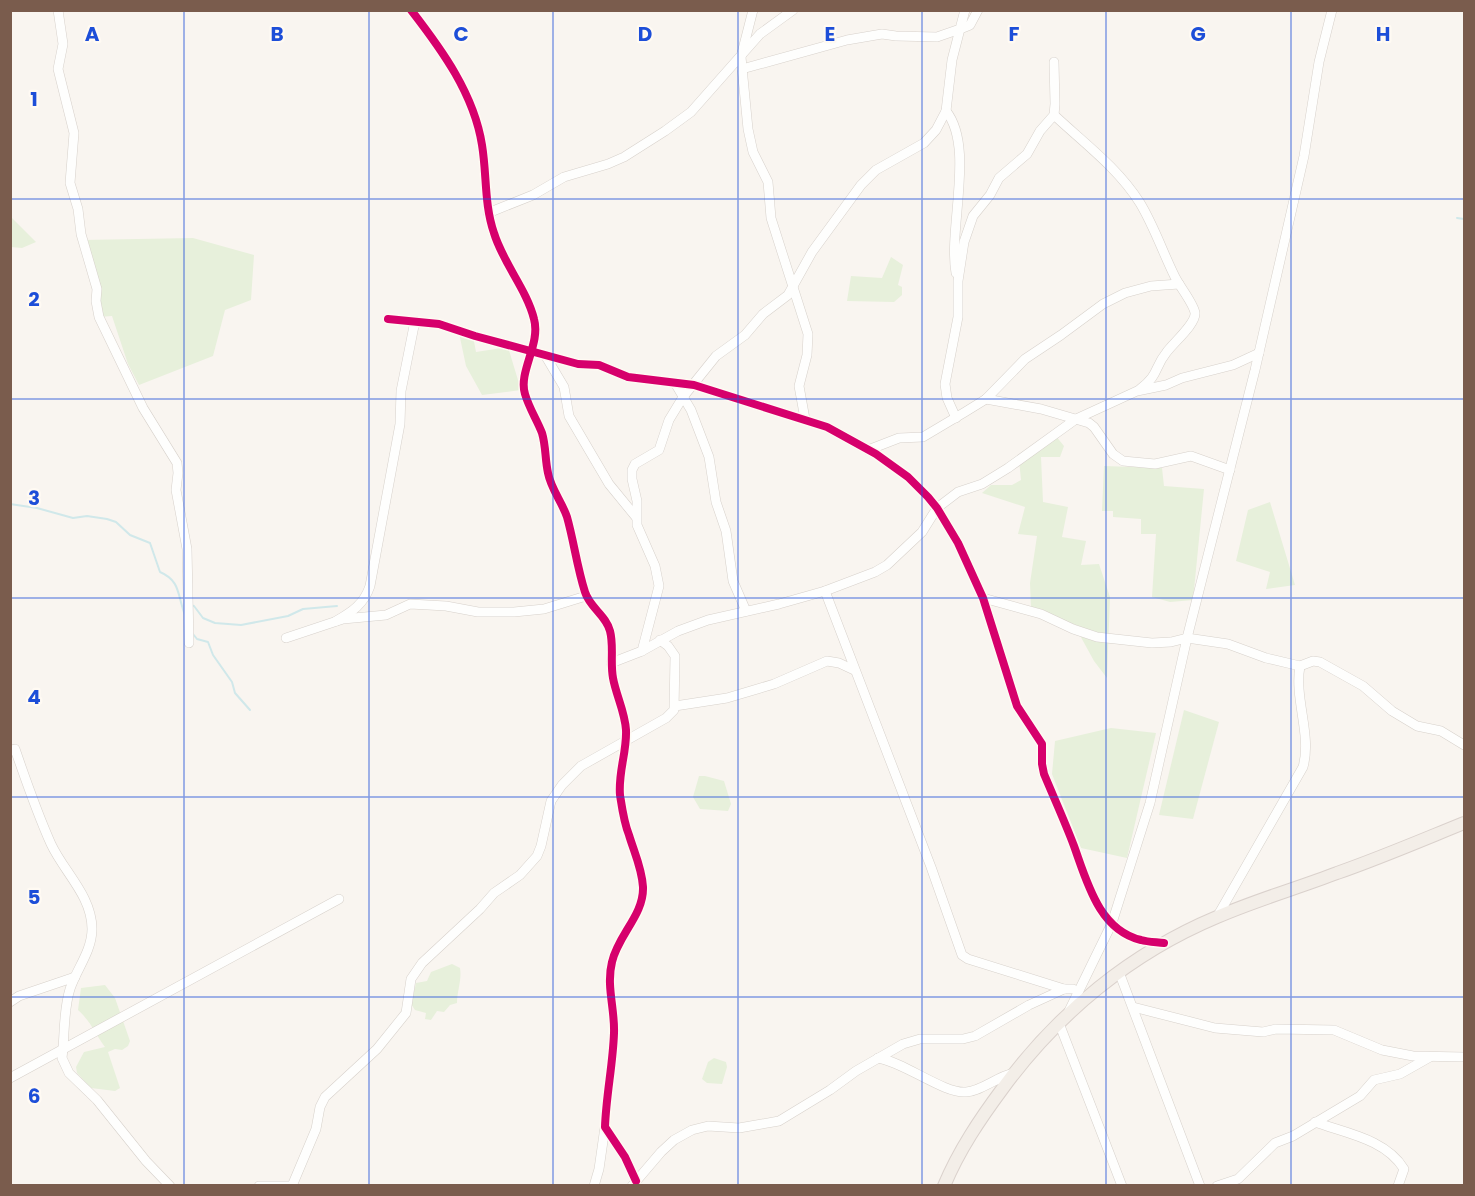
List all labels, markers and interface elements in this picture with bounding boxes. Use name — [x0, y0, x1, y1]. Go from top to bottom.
text: A — [85, 20, 100, 48]
text: B — [270, 20, 284, 48]
text: C — [453, 20, 469, 48]
text: D — [638, 20, 652, 48]
text: E — [825, 20, 835, 48]
text: F — [1009, 20, 1020, 48]
text: G — [1190, 20, 1206, 48]
text: H — [1376, 20, 1390, 48]
text: 1 — [30, 85, 38, 113]
text: 2 — [28, 285, 40, 313]
text: 3 — [28, 484, 40, 512]
text: 4 — [27, 683, 41, 711]
text: 5 — [28, 883, 41, 911]
text: 6 — [28, 1082, 40, 1110]

